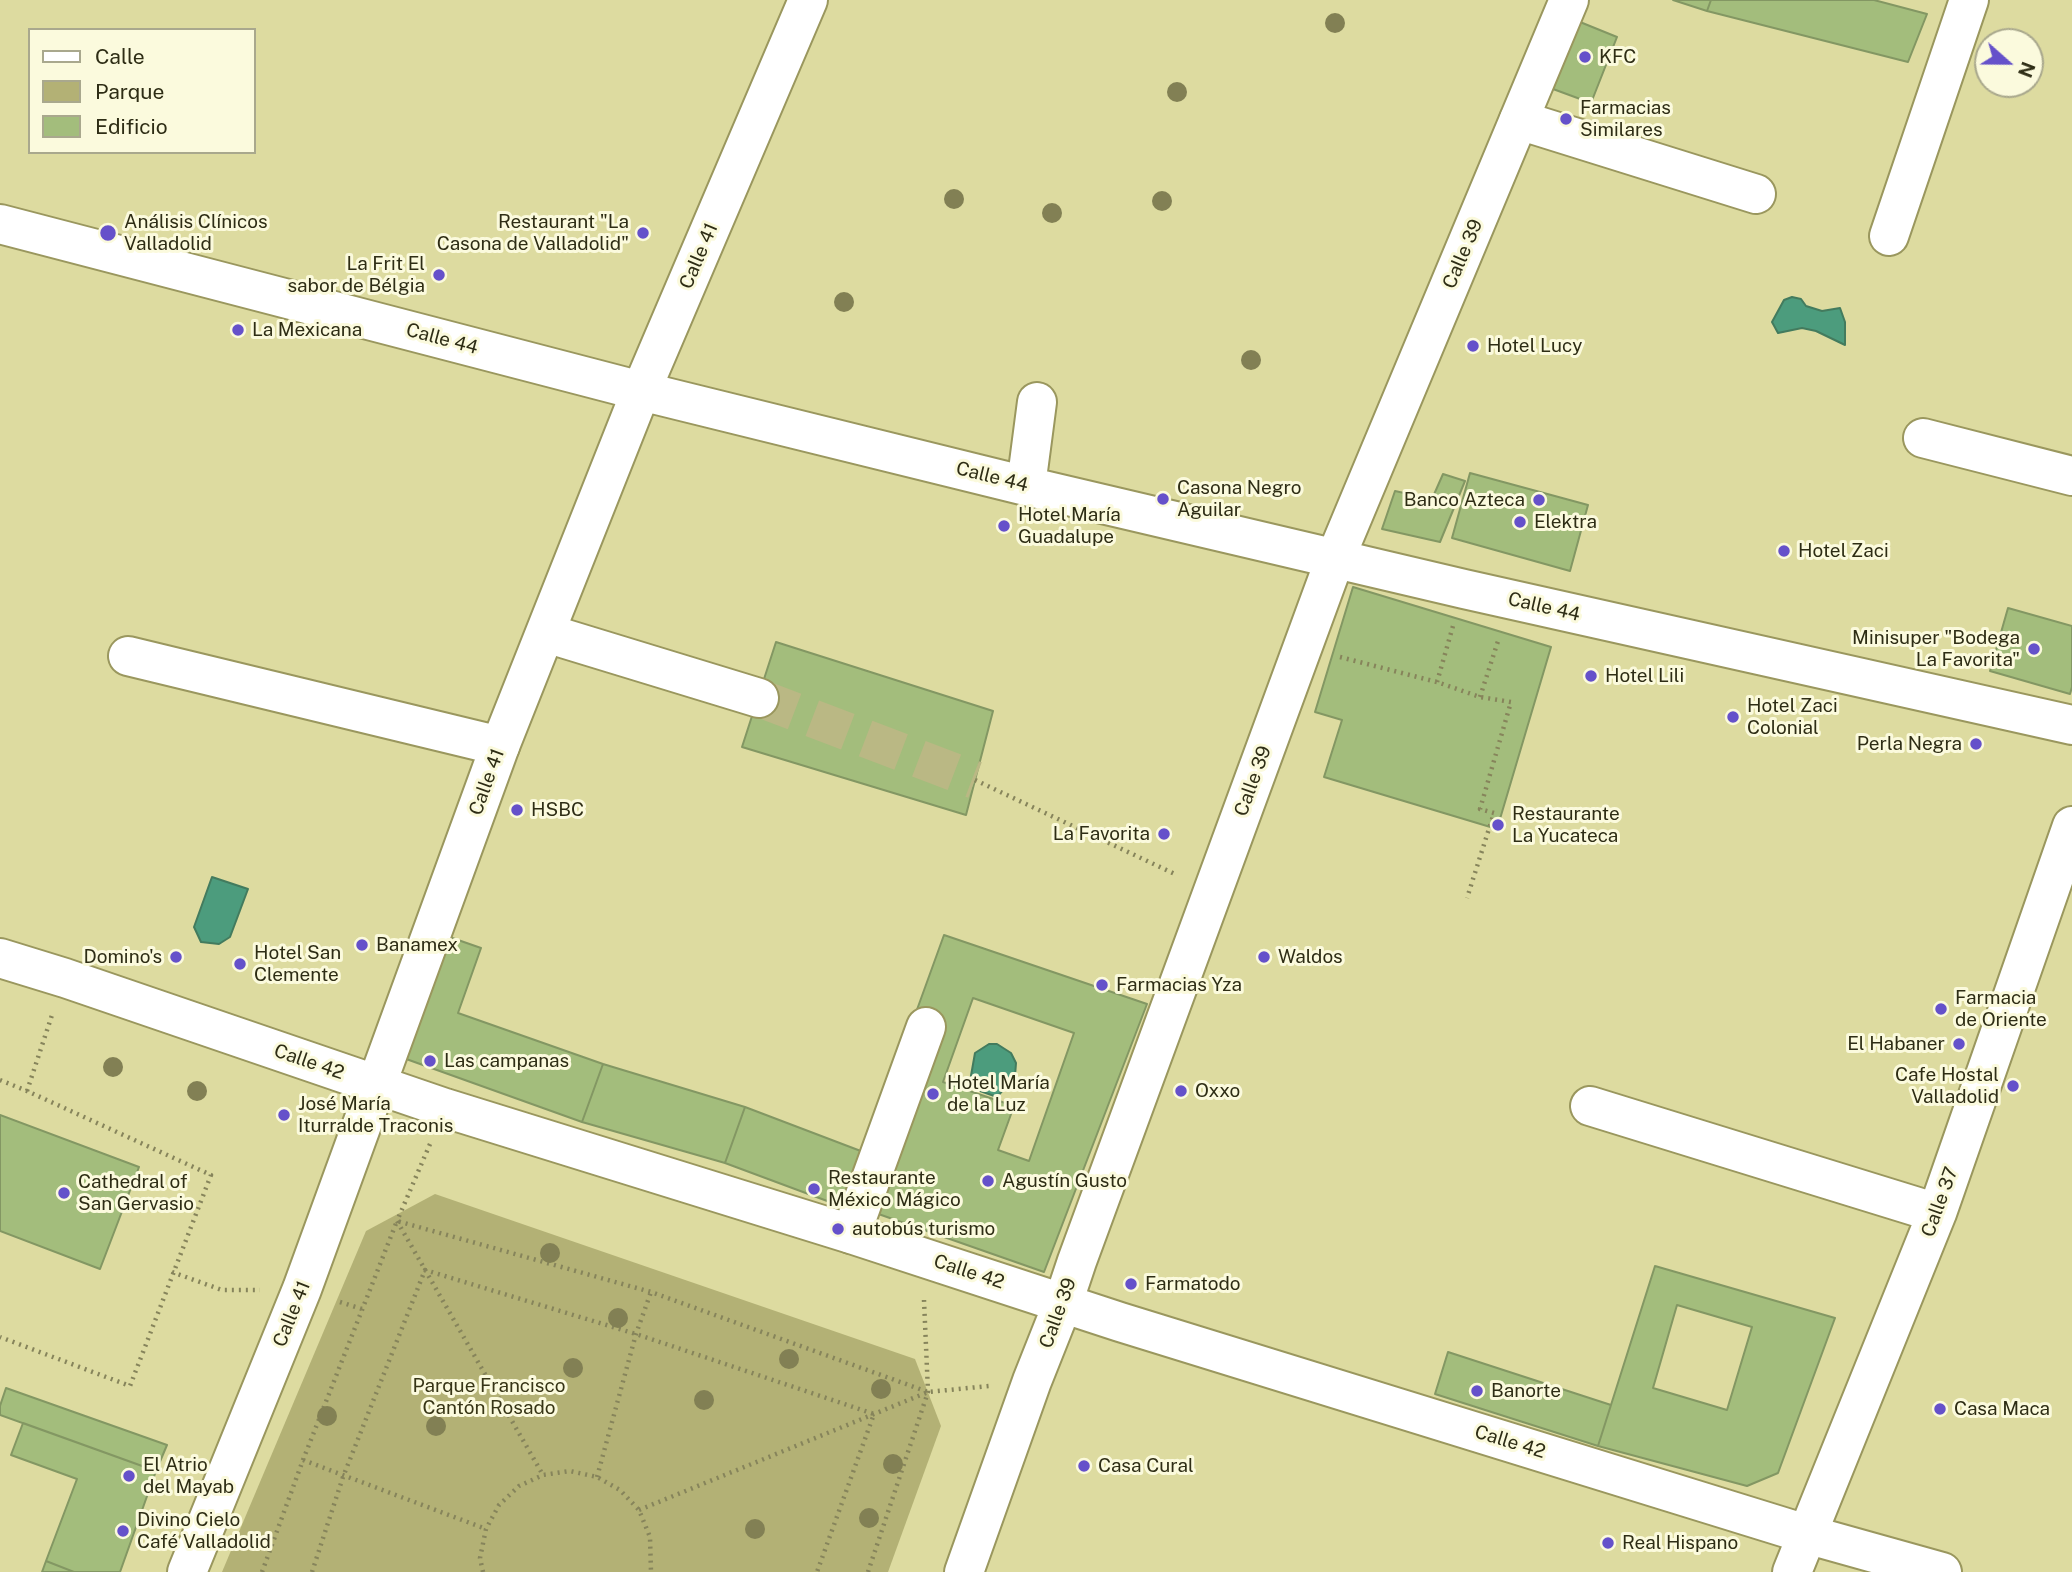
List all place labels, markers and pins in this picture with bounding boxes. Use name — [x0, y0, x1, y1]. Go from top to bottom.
place label: KFC — [1599, 46, 1636, 68]
marker: KFC — [1577, 49, 1593, 65]
place label: Farmacias Similares — [1580, 97, 1671, 141]
marker: Farmacias Similares — [1558, 111, 1574, 127]
place label: Análisis Clínicos Valladolid — [124, 211, 268, 255]
place label: Restaurant "La Casona de Valladolid" — [437, 211, 629, 255]
marker: Análisis Clínicos Valladolid — [98, 223, 118, 243]
marker: Restaurant "La Casona de Valladolid" — [635, 225, 651, 241]
place label: La Frit El sabor de Bélgia — [287, 253, 425, 297]
marker: La Frit El sabor de Bélgia — [431, 267, 447, 283]
place label: La Mexicana — [252, 319, 362, 341]
marker: La Mexicana — [230, 322, 246, 338]
place label: Hotel Lucy — [1487, 335, 1582, 357]
marker: Hotel Lucy — [1465, 338, 1481, 354]
place label: Casona Negro Aguilar — [1177, 477, 1302, 521]
place label: Banco Azteca — [1404, 489, 1525, 511]
marker: Casona Negro Aguilar — [1155, 491, 1171, 507]
marker: Banco Azteca — [1531, 492, 1547, 508]
place label: Hotel María Guadalupe — [1018, 504, 1121, 548]
place label: Elektra — [1534, 511, 1597, 533]
marker: Elektra — [1512, 514, 1528, 530]
marker: Hotel María Guadalupe — [996, 518, 1012, 534]
place label: Hotel Zaci — [1798, 540, 1889, 562]
marker: Hotel Zaci — [1776, 543, 1792, 559]
place label: Minisuper "Bodega La Favorita" — [1852, 627, 2020, 671]
marker: Minisuper "Bodega La Favorita" — [2026, 641, 2042, 657]
place label: Hotel Lili — [1605, 665, 1684, 687]
marker: Hotel Lili — [1583, 668, 1599, 684]
place label: Hotel Zaci Colonial — [1747, 695, 1838, 739]
marker: Hotel Zaci Colonial — [1725, 709, 1741, 725]
place label: Perla Negra — [1857, 733, 1962, 755]
marker: Perla Negra — [1968, 736, 1984, 752]
place label: HSBC — [531, 799, 584, 821]
marker: HSBC — [509, 802, 525, 818]
place label: Restaurante La Yucateca — [1512, 803, 1620, 847]
marker: Restaurante La Yucateca — [1490, 817, 1506, 833]
place label: La Favorita — [1053, 823, 1150, 845]
marker: La Favorita — [1156, 826, 1172, 842]
place label: Banamex — [376, 934, 458, 956]
marker: Banamex — [354, 937, 370, 953]
place label: Hotel San Clemente — [254, 942, 341, 986]
place label: Domino's — [84, 946, 162, 968]
place label: Waldos — [1278, 946, 1343, 968]
marker: Domino's — [168, 949, 184, 965]
marker: Waldos — [1256, 949, 1272, 965]
marker: Hotel San Clemente — [232, 956, 248, 972]
place label: Farmacias Yza — [1116, 974, 1242, 996]
marker: Farmacias Yza — [1094, 977, 1110, 993]
place label: Farmacia de Oriente — [1955, 987, 2047, 1031]
marker: Farmacia de Oriente — [1933, 1001, 1949, 1017]
place label: El Habaner — [1847, 1033, 1945, 1055]
marker: El Habaner — [1951, 1036, 1967, 1052]
place label: Las campanas — [444, 1050, 569, 1072]
marker: Las campanas — [422, 1053, 438, 1069]
place label: Cafe Hostal Valladolid — [1895, 1064, 1999, 1108]
place label: Hotel María de la Luz — [947, 1072, 1050, 1116]
marker: Cafe Hostal Valladolid — [2005, 1078, 2021, 1094]
place label: Oxxo — [1195, 1080, 1240, 1102]
marker: Oxxo — [1173, 1083, 1189, 1099]
marker: Hotel María de la Luz — [925, 1086, 941, 1102]
place label: José María Iturralde Traconis — [298, 1093, 453, 1137]
marker: José María Iturralde Traconis — [276, 1107, 292, 1123]
place label: Restaurante México Mágico — [828, 1167, 961, 1211]
place label: Agustín Gusto — [1002, 1170, 1127, 1192]
place label: Cathedral of San Gervasio — [78, 1171, 194, 1215]
marker: Agustín Gusto — [980, 1173, 996, 1189]
marker: Restaurante México Mágico — [806, 1181, 822, 1197]
marker: Cathedral of San Gervasio — [56, 1185, 72, 1201]
place label: autobús turismo — [852, 1218, 995, 1240]
marker: autobús turismo — [830, 1221, 846, 1237]
place label: Farmatodo — [1145, 1273, 1240, 1295]
marker: Farmatodo — [1123, 1276, 1139, 1292]
place label: Banorte — [1491, 1380, 1561, 1402]
marker: Banorte — [1469, 1383, 1485, 1399]
place label: Casa Maca — [1954, 1398, 2050, 1420]
marker: Casa Maca — [1932, 1401, 1948, 1417]
place label: El Atrio del Mayab — [143, 1454, 234, 1498]
place label: Casa Cural — [1098, 1455, 1194, 1477]
marker: Casa Cural — [1076, 1458, 1092, 1474]
marker: El Atrio del Mayab — [121, 1468, 137, 1484]
place label: Divino Cielo Café Valladolid — [137, 1509, 271, 1553]
marker: Divino Cielo Café Valladolid — [115, 1523, 131, 1539]
place label: Real Hispano — [1622, 1532, 1738, 1554]
marker: Real Hispano — [1600, 1535, 1616, 1551]

